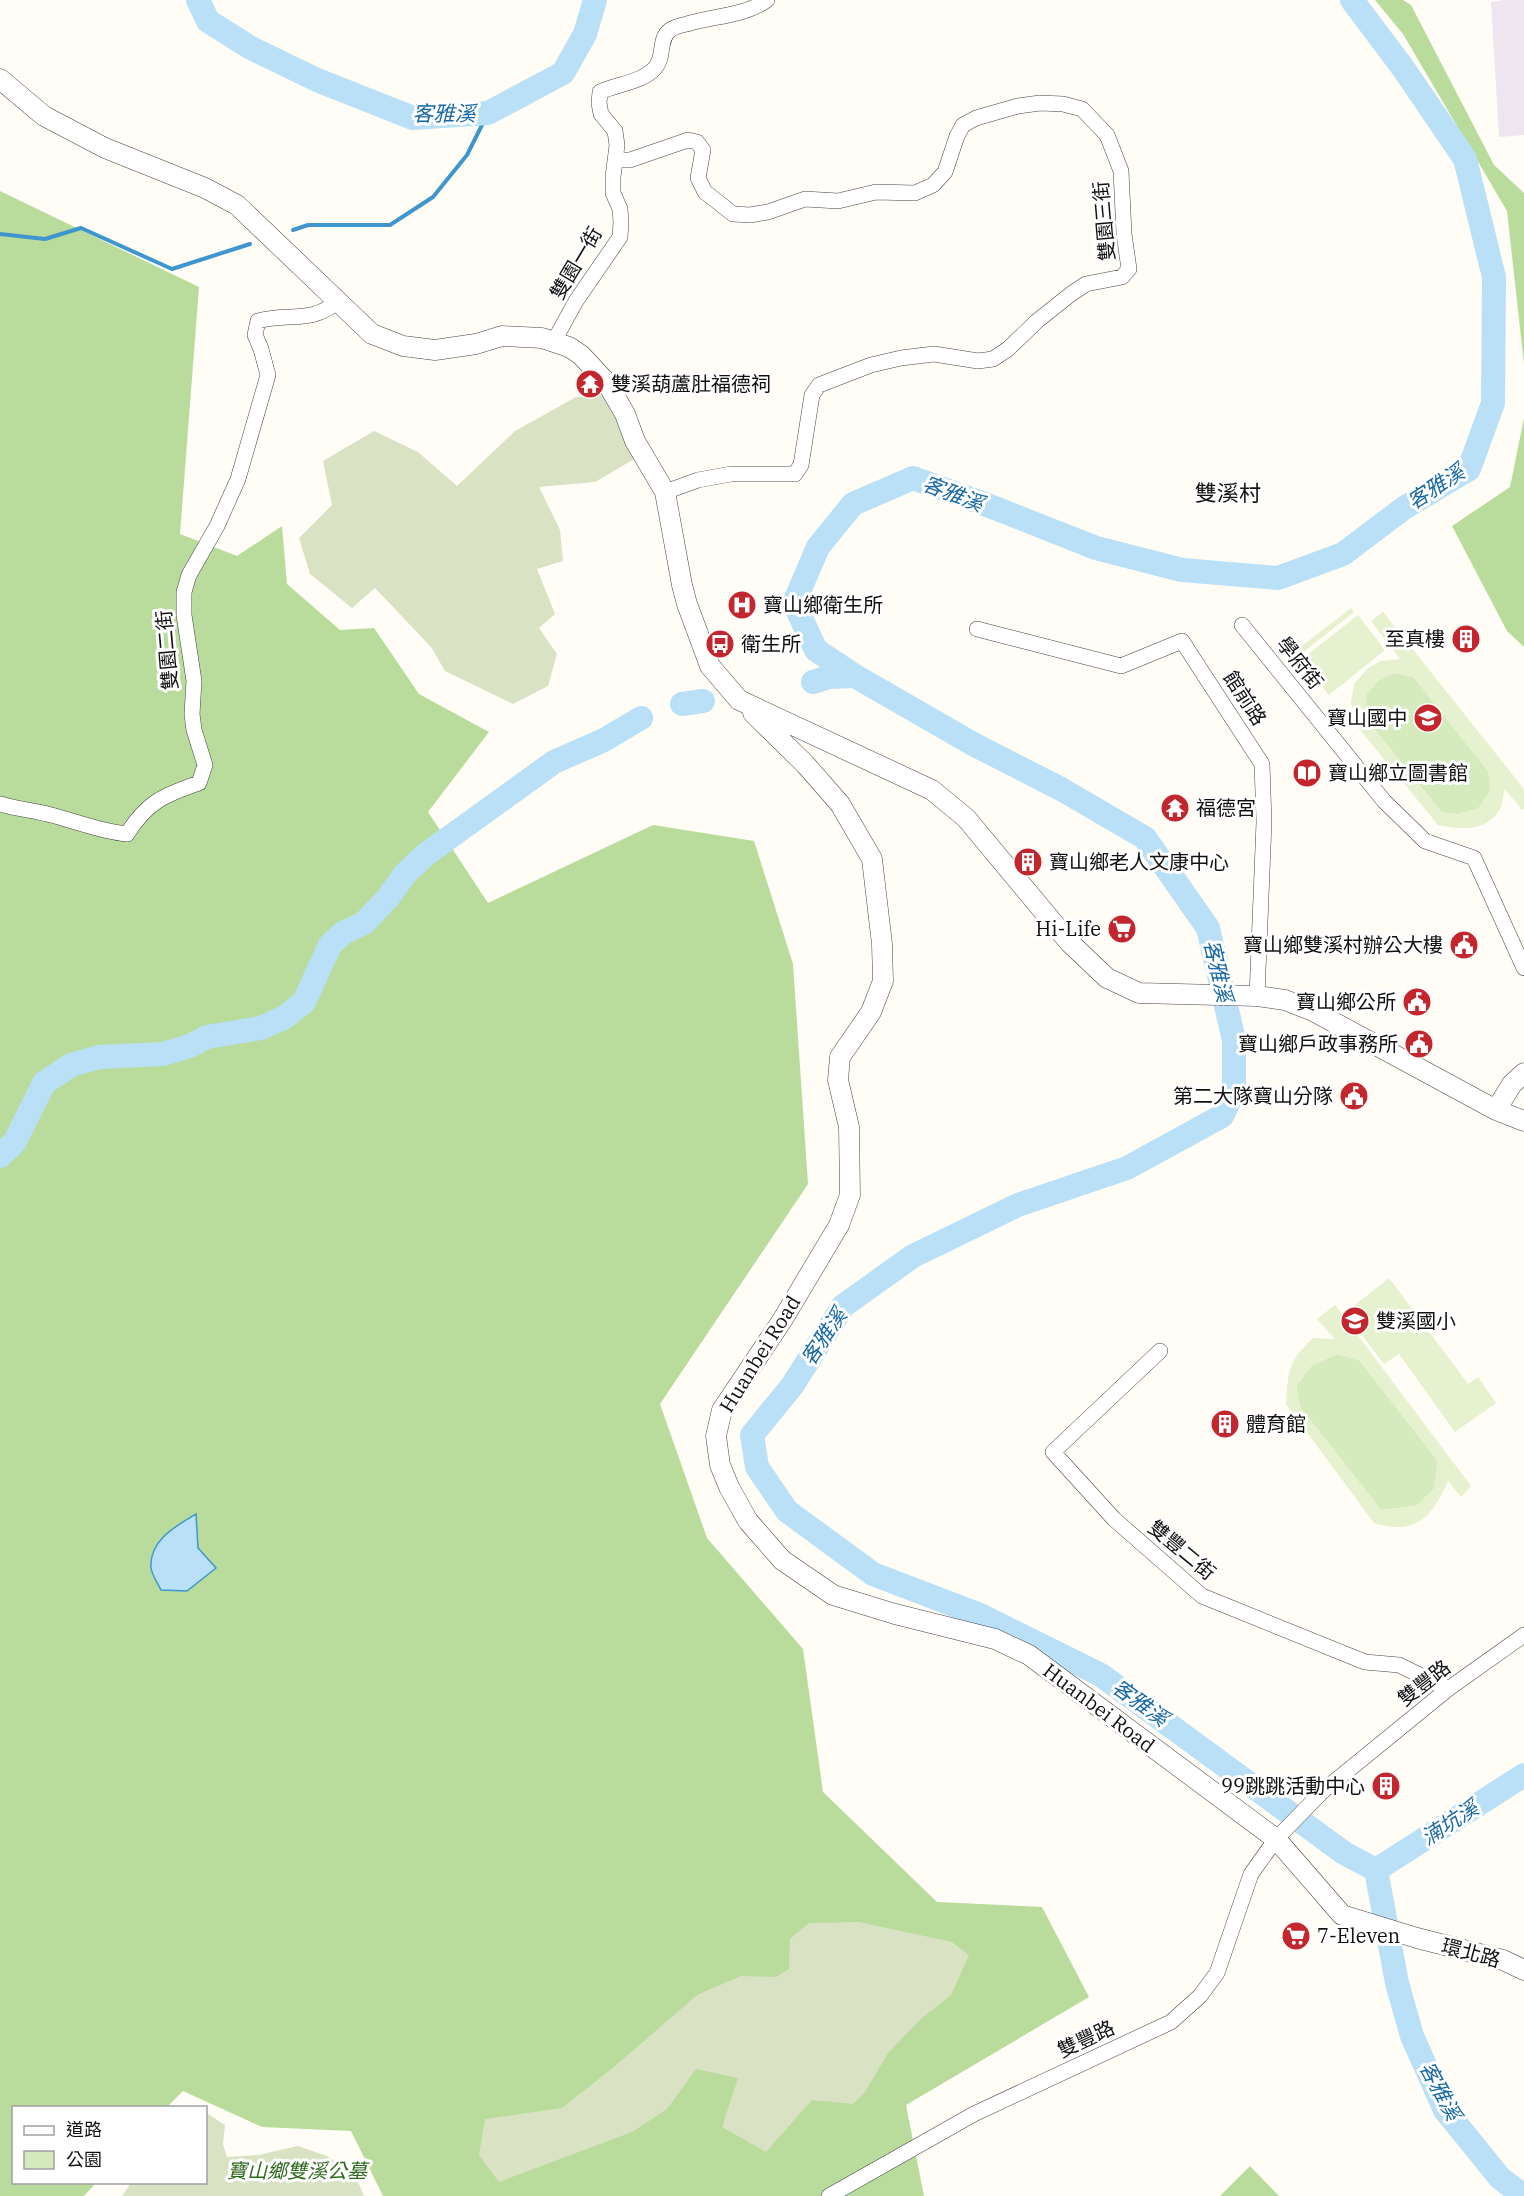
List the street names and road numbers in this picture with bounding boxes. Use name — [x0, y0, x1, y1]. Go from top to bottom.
street label: 雙園三街 — [1087, 180, 1120, 262]
street label: 雙園一街 — [543, 222, 608, 304]
street label: 雙園二街 — [150, 609, 183, 691]
street label: 學府街 — [1271, 631, 1330, 694]
street label: 館前路 — [1218, 665, 1273, 730]
street label: Huanbei Road — [713, 1290, 806, 1417]
street label: 雙豐二街 — [1143, 1514, 1222, 1586]
street label: 雙豐路 — [1392, 1653, 1456, 1712]
street label: Huanbei Road — [1038, 1657, 1161, 1759]
street label: 環北路 — [1439, 1932, 1504, 1973]
street label: 雙豐路 — [1053, 2014, 1119, 2063]

